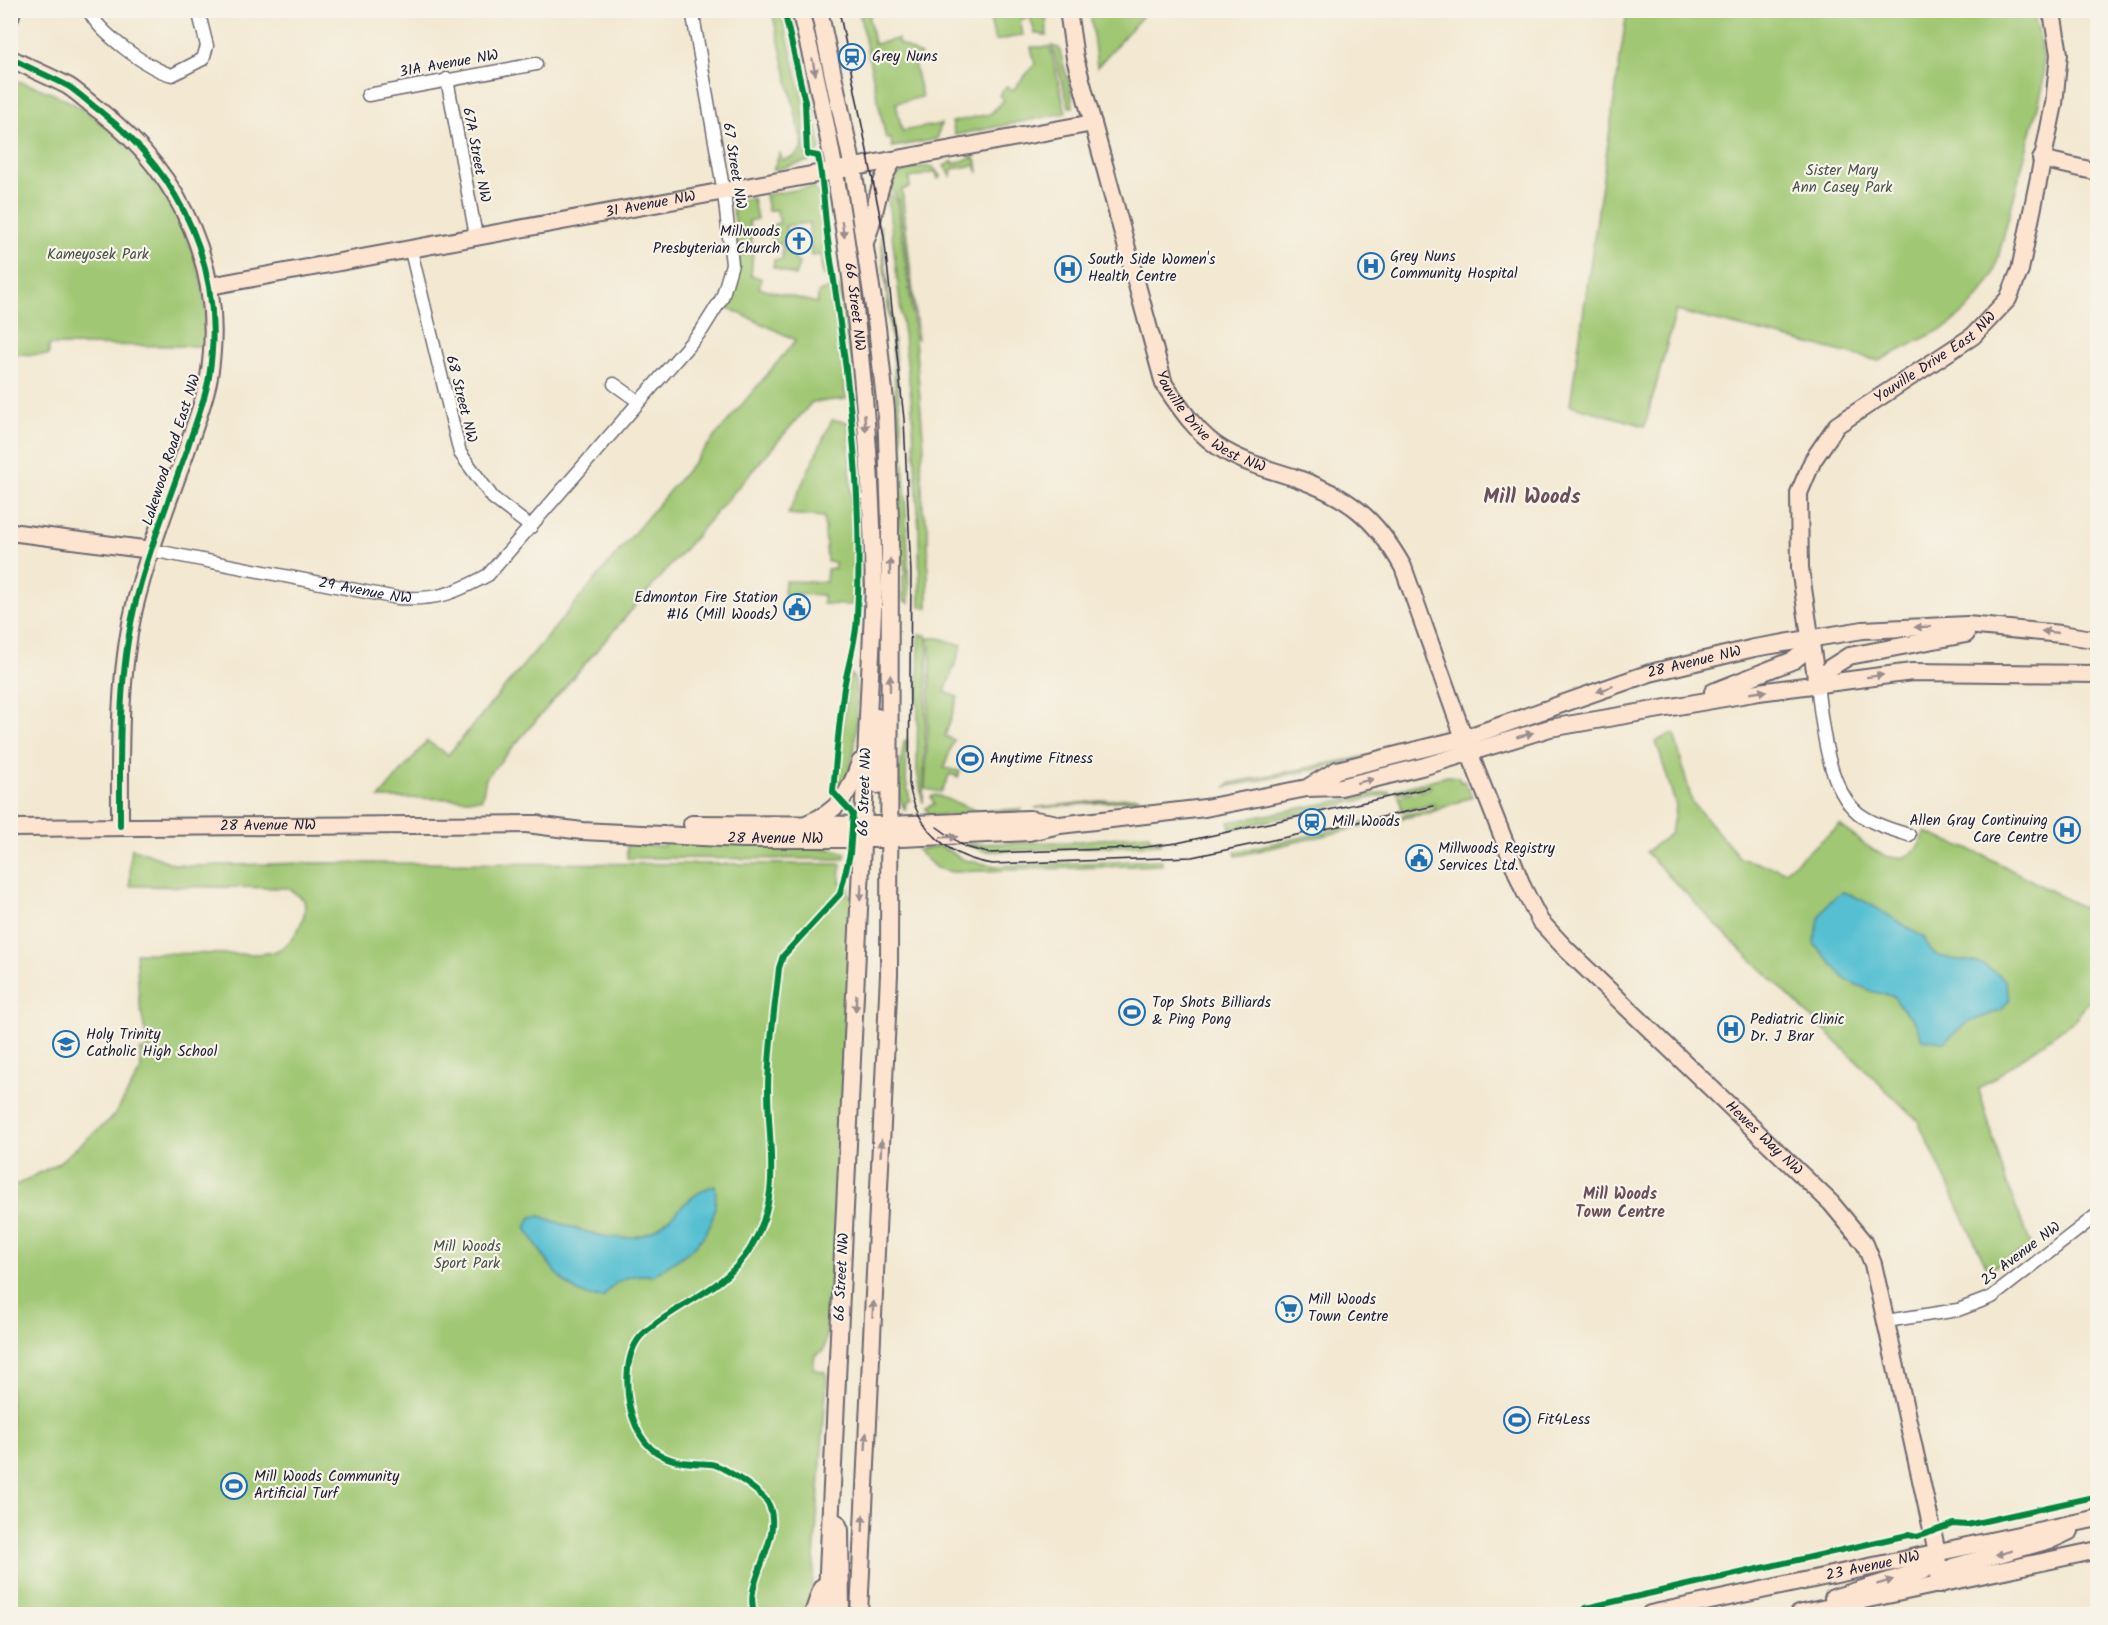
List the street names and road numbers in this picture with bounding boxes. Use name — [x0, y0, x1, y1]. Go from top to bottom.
street label: 31A Avenue NW — [397, 43, 501, 85]
street label: 67A Street NW — [455, 105, 497, 205]
street label: 67 Street NW — [715, 121, 753, 211]
street label: 31 Avenue NW — [603, 185, 698, 225]
street label: 66 Street NW — [837, 261, 872, 352]
street label: Youville Drive East NW — [1869, 306, 2002, 410]
street label: 68 Street NW — [439, 353, 484, 445]
street label: Youville Drive West NW — [1149, 368, 1269, 480]
street label: Lakewood Road East NW — [136, 371, 208, 529]
street label: 29 Avenue NW — [316, 571, 412, 610]
street label: 28 Avenue NW — [1645, 639, 1744, 685]
street label: 66 Street NW — [851, 747, 879, 837]
street label: 28 Avenue NW — [220, 814, 316, 838]
street label: 28 Avenue NW — [727, 826, 824, 851]
street label: Hewes Way NW — [1719, 1095, 1808, 1182]
street label: 25 Avenue NW — [1976, 1216, 2066, 1292]
street label: 66 Street NW — [828, 1232, 856, 1322]
street label: 23 Avenue NW — [1824, 1544, 1922, 1588]

